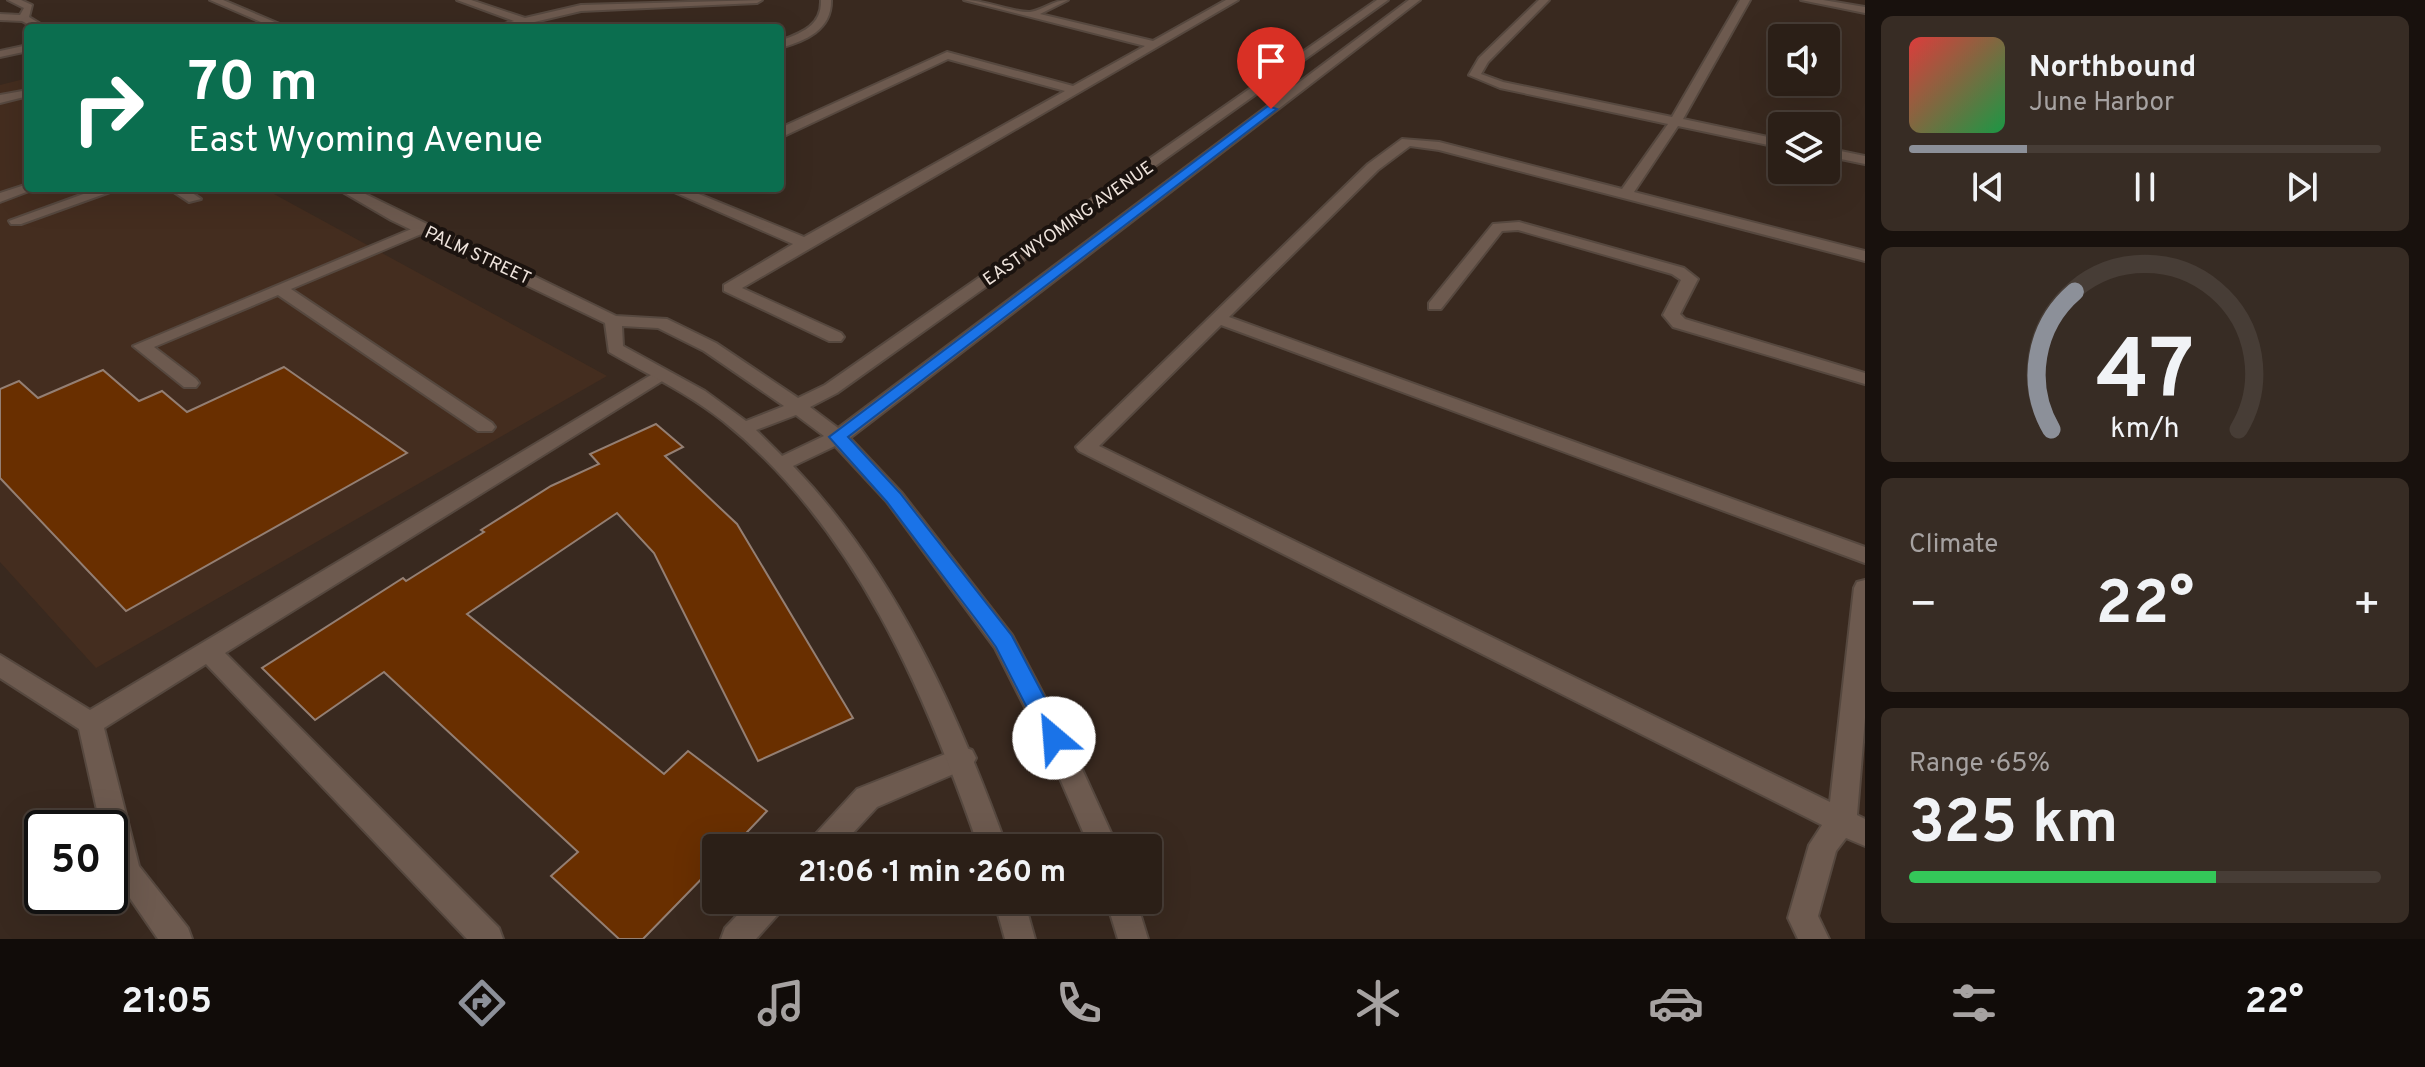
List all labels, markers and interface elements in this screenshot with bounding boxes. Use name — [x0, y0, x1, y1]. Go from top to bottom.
map controls — [1768, 24, 1840, 184]
button: sound — [1768, 24, 1840, 96]
pin — [1237, 27, 1305, 109]
icon: arrive — [1249, 39, 1293, 83]
text: 70 m — [188, 50, 318, 120]
text: Northbound — [2029, 50, 2196, 87]
icon: right — [56, 56, 160, 160]
text: June Harbor — [2029, 87, 2174, 120]
button: layers — [1768, 112, 1840, 184]
text: East Wyoming Avenue — [188, 119, 543, 165]
street label: EAST WYOMING AVENUE — [979, 157, 1159, 292]
icon: previous — [1966, 165, 2010, 209]
icon: pause — [2123, 165, 2167, 209]
icon: next — [2280, 165, 2324, 209]
street label: PALM STREET — [420, 222, 534, 291]
text: 47 — [2096, 323, 2194, 428]
text: km/h — [2110, 412, 2180, 448]
text: Climate — [1909, 529, 1998, 562]
text: 22° — [2096, 569, 2194, 645]
text: − — [1909, 579, 1937, 635]
text: + — [2353, 579, 2381, 635]
position arrow — [1012, 696, 1096, 780]
text: Range · 65% — [1909, 748, 2050, 781]
text: 325 km — [1909, 788, 2118, 864]
speed limit sign: 50 — [24, 810, 128, 914]
text: 21:06 · 1 min · 260 m — [798, 855, 1066, 892]
icon: directions — [454, 975, 510, 1031]
icon: music — [753, 975, 809, 1031]
icon: phone — [1051, 975, 1107, 1031]
icon: climate — [1350, 975, 1406, 1031]
icon: car — [1648, 975, 1704, 1031]
icon: filters — [1946, 975, 2002, 1031]
text: 21:05 — [121, 980, 212, 1026]
text: 22° — [2245, 980, 2304, 1026]

